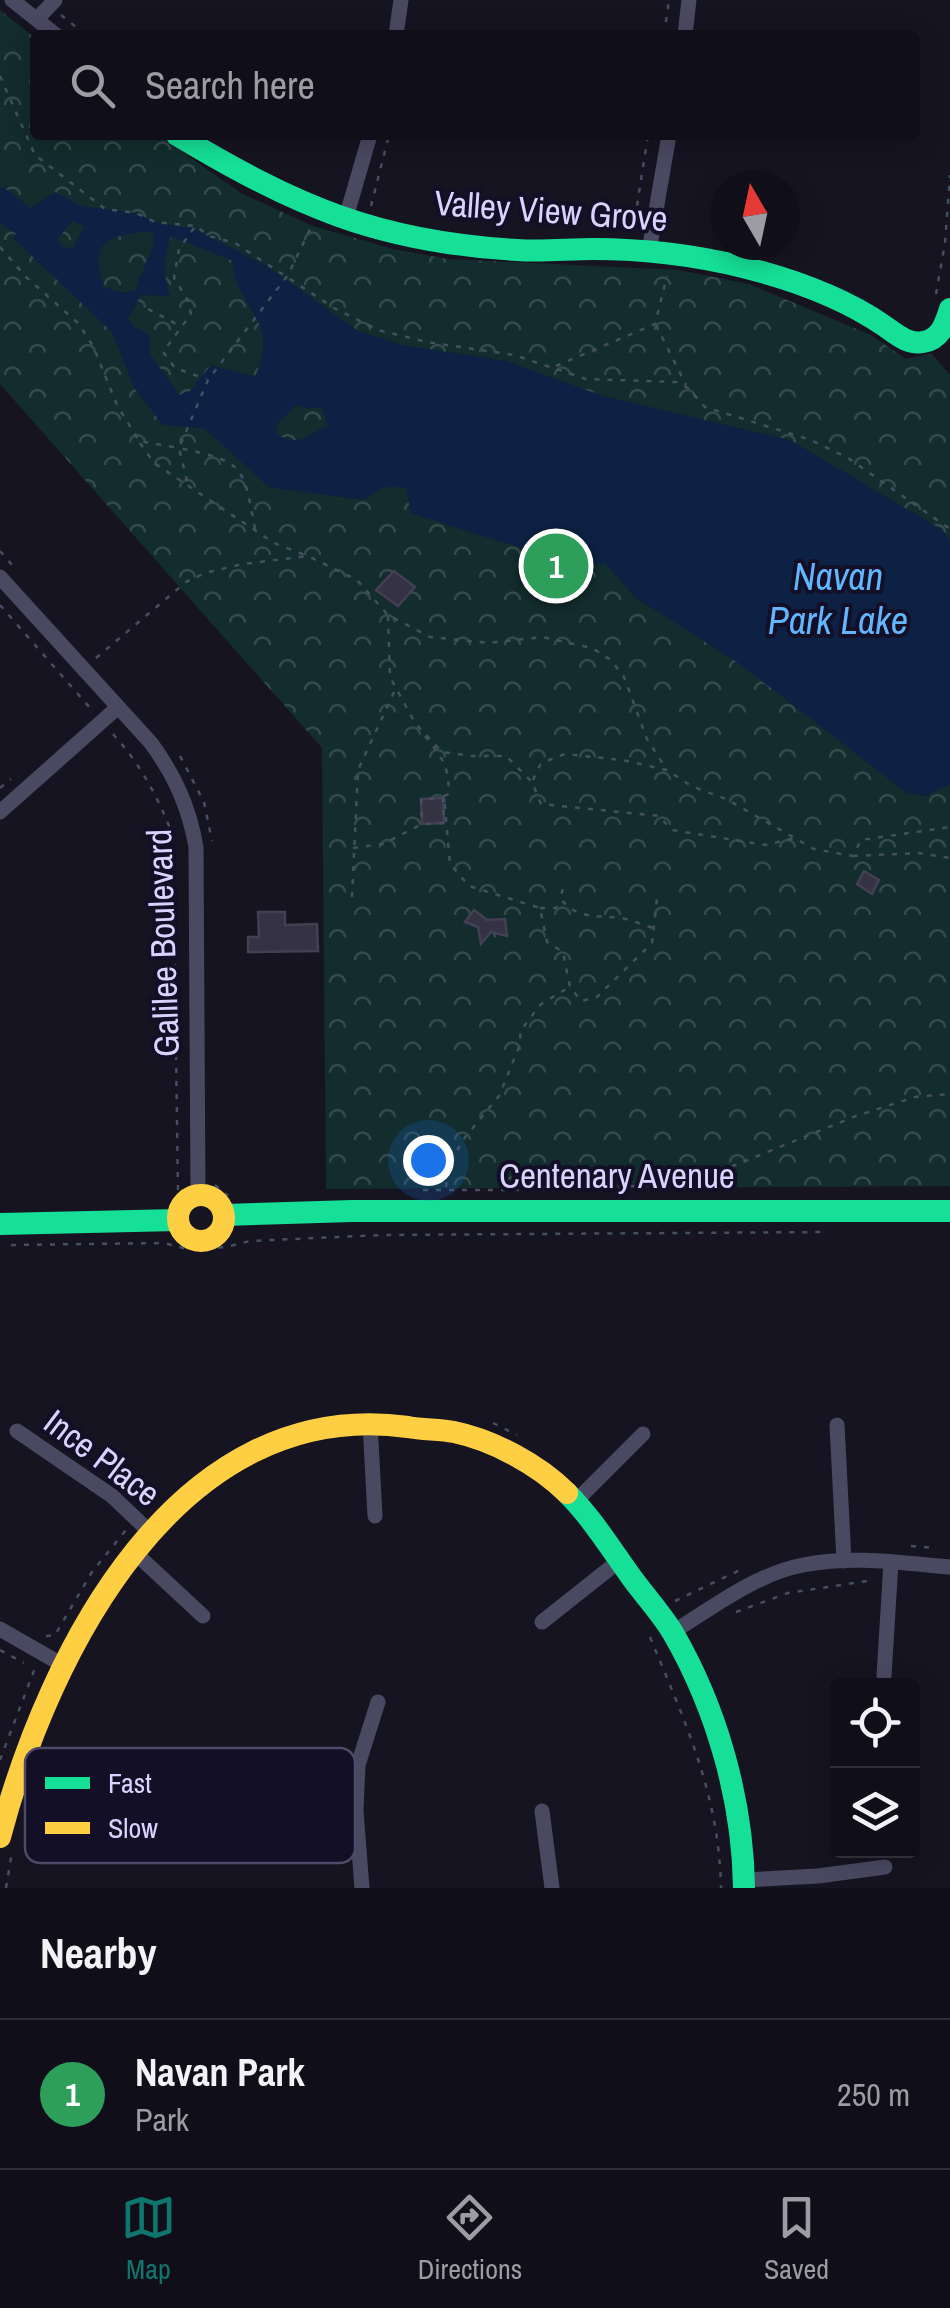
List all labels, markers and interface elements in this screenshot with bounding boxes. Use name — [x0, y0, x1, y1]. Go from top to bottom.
search box — [30, 30, 920, 140]
icon: search — [65, 58, 120, 113]
text: Search here — [145, 60, 315, 111]
north arrow — [710, 170, 800, 260]
street label: Valley View Grove — [433, 179, 669, 242]
pin: 1 — [524, 528, 588, 604]
water label: Navan Park Lake — [768, 551, 908, 646]
street label: Galilee Boulevard — [135, 828, 190, 1058]
your location — [403, 1135, 454, 1186]
street label: Centenary Avenue — [499, 1152, 735, 1199]
street label: Ince Place — [35, 1399, 170, 1517]
map controls — [830, 1678, 920, 1858]
button: locate — [830, 1678, 920, 1768]
legend — [25, 1748, 355, 1863]
text: Fast — [108, 1764, 152, 1802]
button: layers — [830, 1768, 920, 1858]
text: Slow — [108, 1809, 158, 1847]
text: Nearby — [40, 1925, 157, 1981]
text: Navan Park — [135, 2047, 305, 2098]
text: 1 — [65, 2073, 80, 2116]
text: 250 m — [837, 2073, 910, 2116]
text: Park — [135, 2098, 189, 2141]
tab: Map — [121, 2190, 176, 2288]
tab: Directions — [418, 2190, 522, 2288]
tab: Saved — [764, 2190, 829, 2288]

